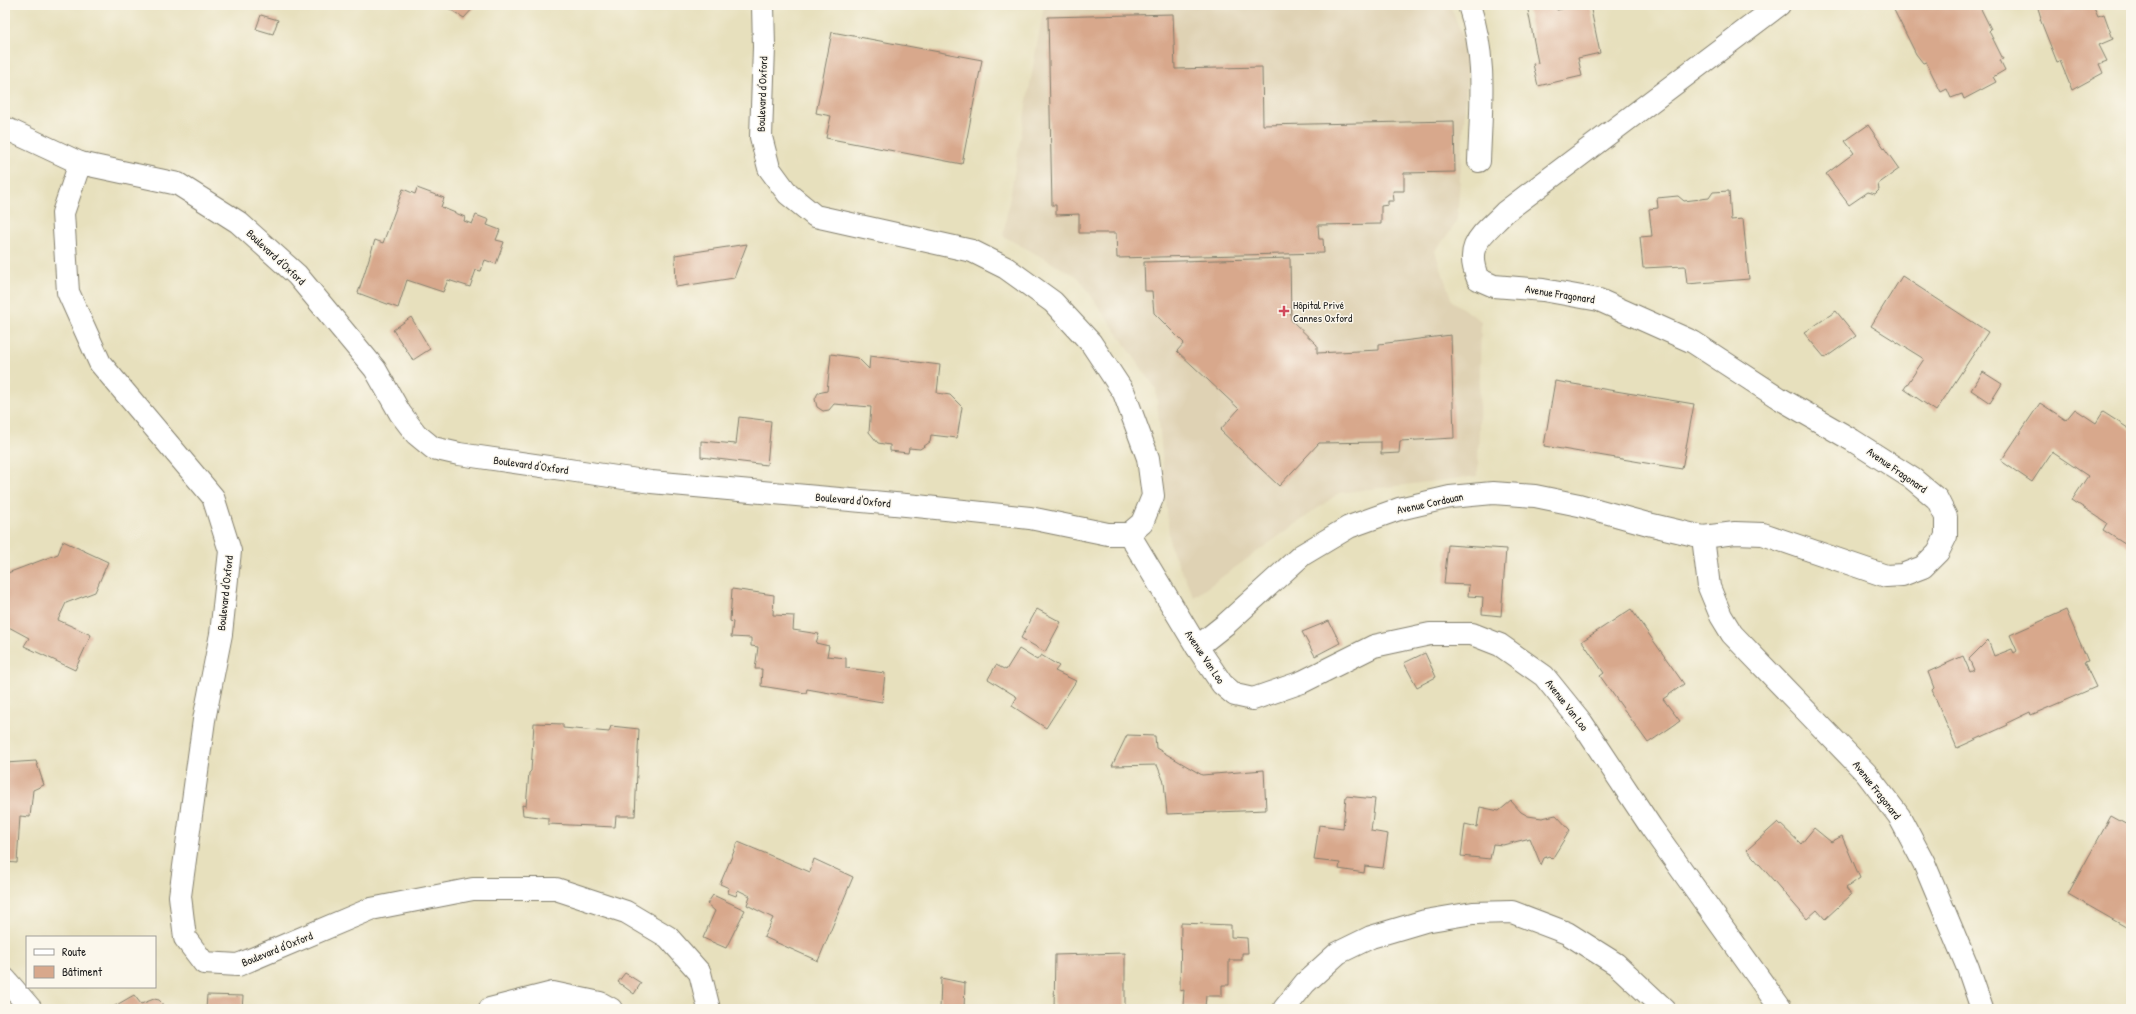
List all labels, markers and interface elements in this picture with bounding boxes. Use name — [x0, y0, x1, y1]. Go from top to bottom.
street label: Boulevard d'Oxford — [754, 55, 770, 132]
street label: Boulevard d'Oxford — [244, 226, 309, 288]
street label: Avenue Fragonard — [1524, 282, 1596, 307]
place label: Hôpital Privé Cannes Oxford — [1293, 298, 1353, 325]
marker: Hôpital Privé Cannes Oxford — [1278, 305, 1290, 317]
street label: Avenue Fragonard — [1864, 444, 1930, 496]
street label: Boulevard d'Oxford — [493, 453, 570, 477]
street label: Avenue Cordouan — [1396, 489, 1465, 517]
street label: Boulevard d'Oxford — [815, 490, 892, 510]
street label: Boulevard d'Oxford — [214, 554, 236, 631]
street label: Avenue Van Loo — [1182, 628, 1228, 687]
street label: Avenue Van Loo — [1543, 677, 1592, 734]
street label: Avenue Fragonard — [1850, 758, 1905, 823]
street label: Boulevard d'Oxford — [239, 928, 315, 970]
legend — [26, 936, 156, 988]
text: Route — [62, 943, 86, 960]
text: Bâtiment — [62, 963, 103, 980]

